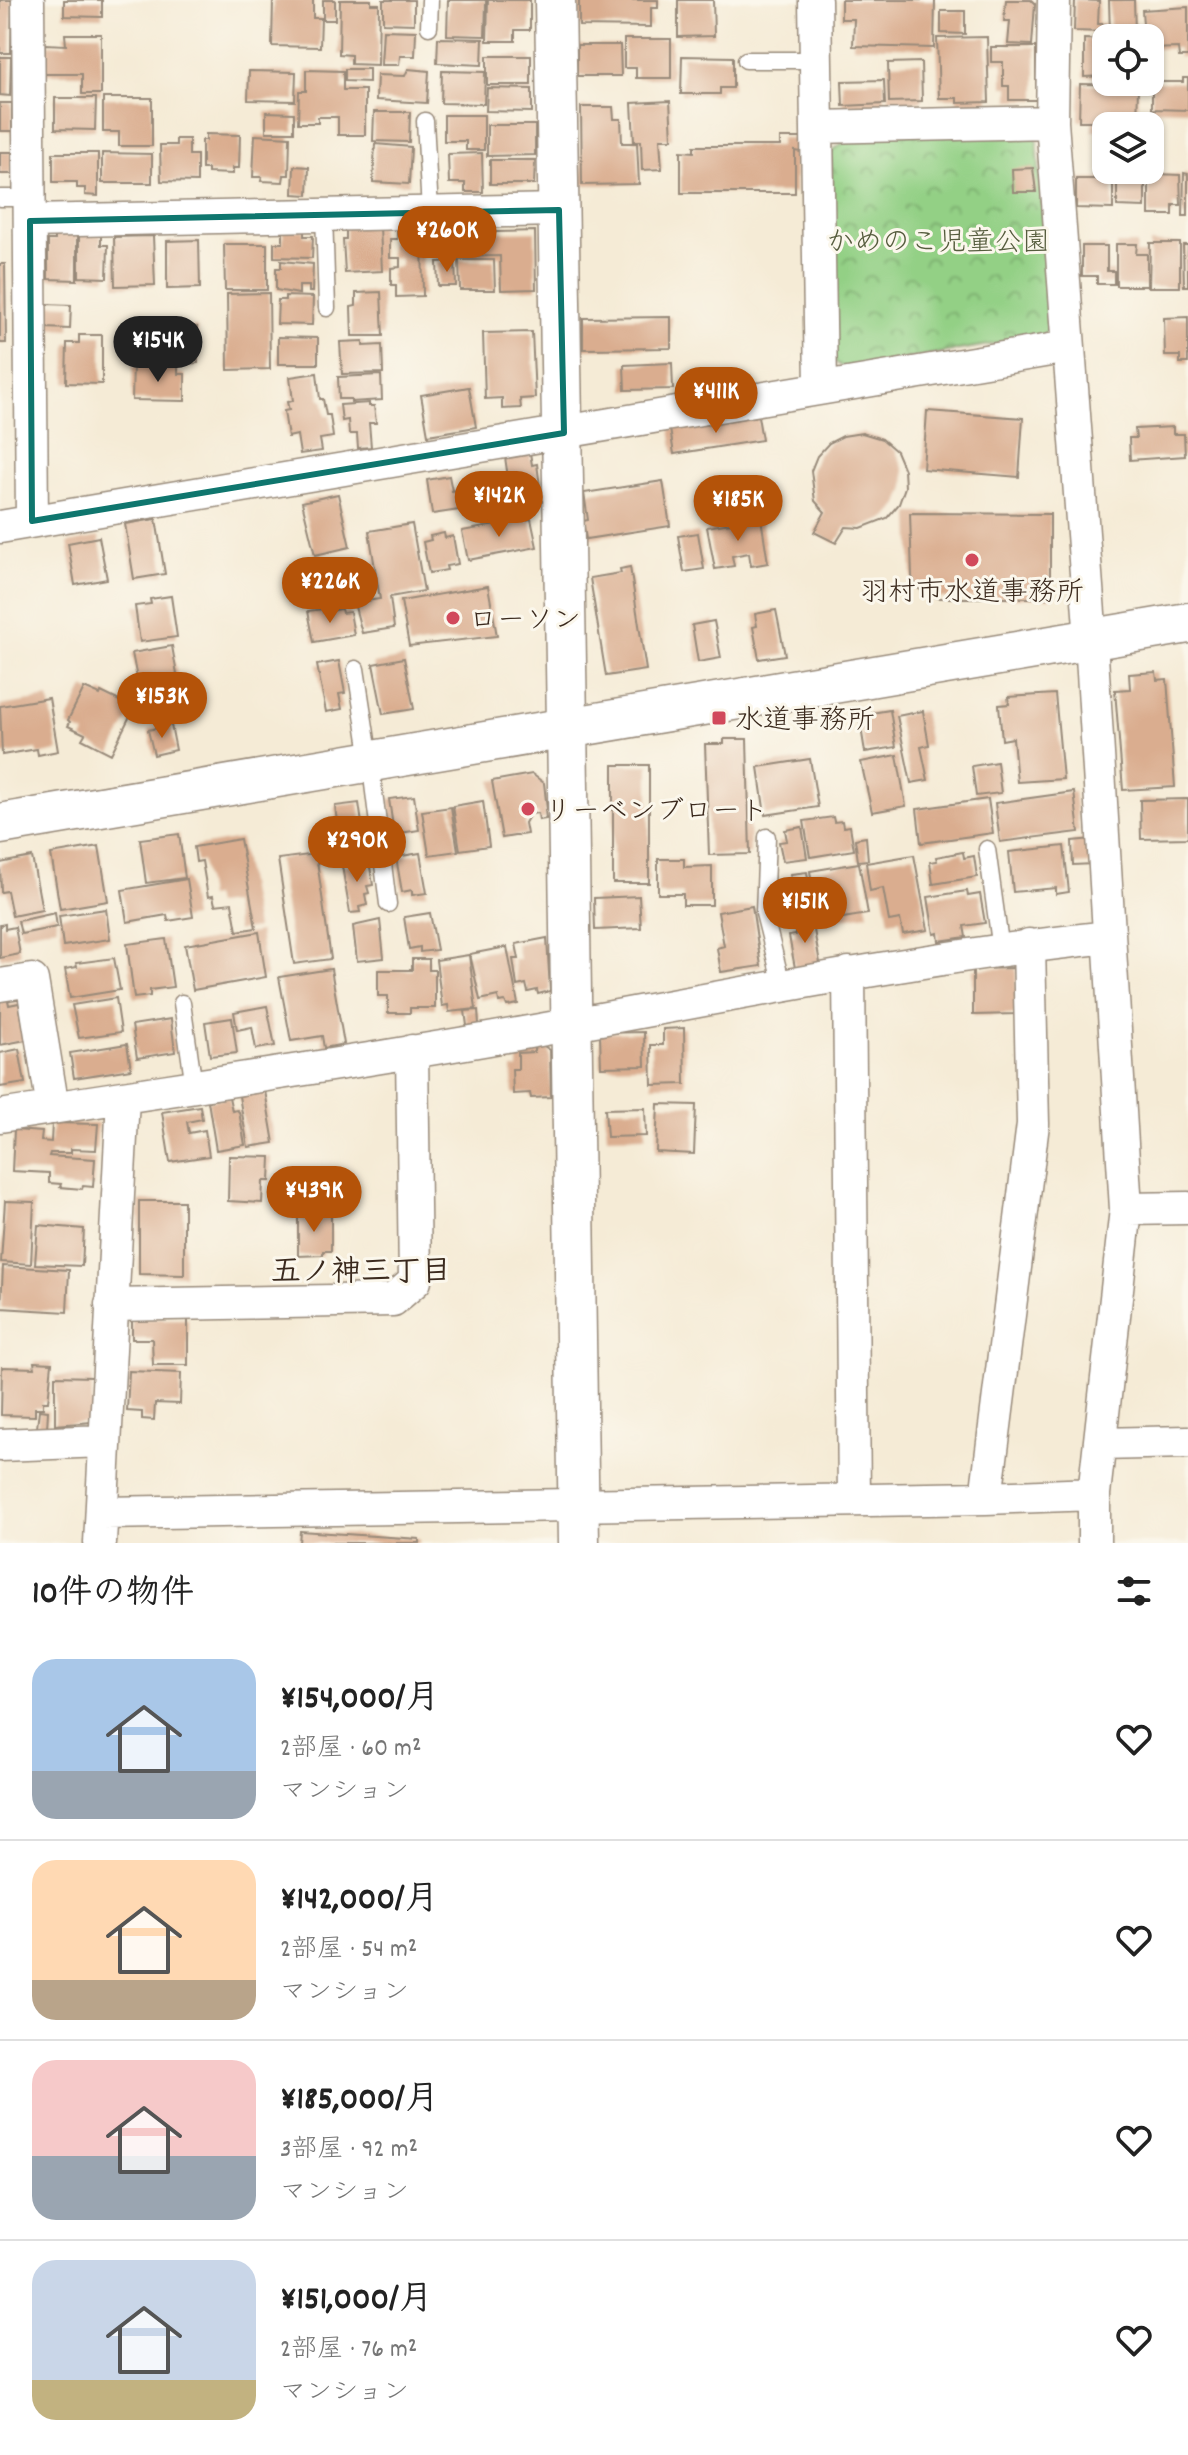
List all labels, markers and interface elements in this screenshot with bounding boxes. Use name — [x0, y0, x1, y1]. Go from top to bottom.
map controls — [1092, 24, 1164, 184]
button: locate — [1092, 24, 1164, 96]
button: layers — [1092, 112, 1164, 184]
pin: ¥260K — [391, 206, 503, 274]
text: ¥260K — [416, 213, 478, 250]
park label: かめのこ児童公園 — [826, 225, 1050, 265]
pin: ¥154K — [102, 316, 214, 384]
text: ¥154K — [131, 323, 185, 360]
pin: ¥411K — [660, 367, 772, 435]
text: ¥411K — [693, 374, 739, 411]
pin: ¥142K — [443, 471, 555, 539]
pin: ¥185K — [682, 475, 794, 543]
text: ¥142K — [473, 478, 525, 515]
text: ¥185K — [712, 482, 764, 519]
marker: 羽村市水道事務所 — [963, 551, 981, 569]
pin: ¥226K — [274, 557, 386, 625]
text: ¥226K — [300, 564, 360, 601]
place label: 羽村市水道事務所 — [860, 575, 1084, 615]
place label: ローソン — [469, 603, 581, 643]
marker: ローソン — [444, 609, 462, 627]
pin: ¥153K — [106, 672, 218, 740]
text: ¥153K — [135, 679, 189, 716]
place label: 水道事務所 — [735, 703, 875, 743]
marker: 水道事務所 — [710, 709, 728, 727]
place label: リーベンブロート — [544, 794, 768, 834]
marker: リーベンブロート — [519, 800, 537, 818]
pin: ¥290K — [301, 816, 413, 884]
text: ¥290K — [326, 823, 388, 860]
pin: ¥151K — [749, 877, 861, 945]
text: ¥151K — [781, 884, 829, 921]
pin: ¥439K — [258, 1166, 370, 1234]
text: ¥439K — [285, 1173, 343, 1210]
district label: 五ノ神三丁目 — [271, 1253, 451, 1296]
icon: filters — [1112, 1569, 1156, 1613]
text: 10件の物件 — [32, 1571, 194, 1620]
text: ¥154,000/月 — [280, 1676, 440, 1725]
icon: home — [96, 1691, 192, 1787]
icon: heart — [1112, 1717, 1156, 1761]
text: 2部屋 · 60 m² — [280, 1731, 421, 1768]
text: マンション — [280, 1774, 409, 1811]
text: ¥142,000/月 — [280, 1877, 439, 1926]
icon: home — [96, 1892, 192, 1988]
icon: heart — [1112, 1918, 1156, 1962]
text: 2部屋 · 54 m² — [280, 1932, 417, 1969]
text: マンション — [280, 1975, 409, 2012]
text: ¥185,000/月 — [280, 2077, 439, 2126]
icon: home — [96, 2092, 192, 2188]
icon: heart — [1112, 2118, 1156, 2162]
text: 3部屋 · 92 m² — [280, 2132, 418, 2169]
text: マンション — [280, 2175, 409, 2212]
text: ¥151,000/月 — [280, 2277, 433, 2326]
icon: home — [96, 2292, 192, 2388]
icon: heart — [1112, 2318, 1156, 2362]
text: 2部屋 · 76 m² — [280, 2332, 417, 2369]
text: マンション — [280, 2375, 409, 2412]

